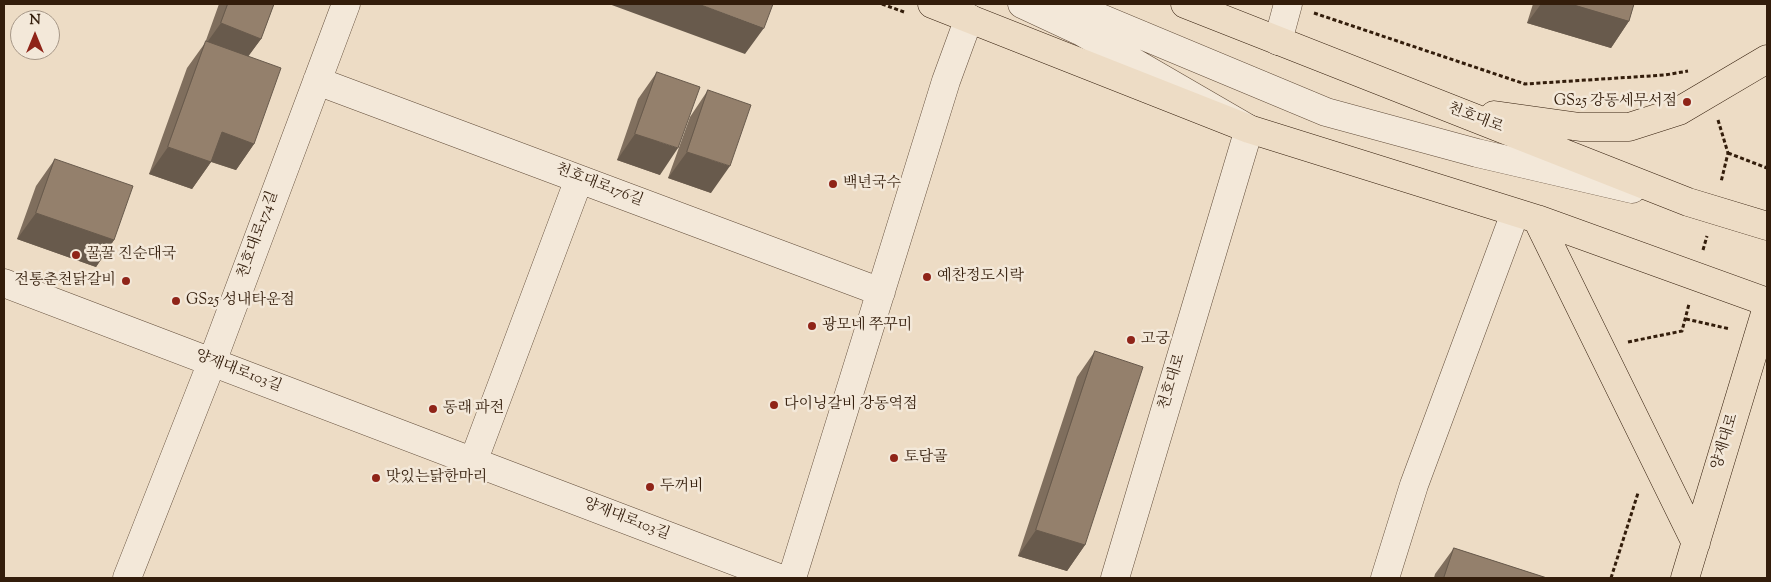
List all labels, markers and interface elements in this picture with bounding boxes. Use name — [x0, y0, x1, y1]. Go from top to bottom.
north arrow — [10, 10, 60, 60]
text: N — [29, 11, 41, 31]
place label: GS25 강동세무서점 — [1554, 93, 1677, 111]
marker: GS25 강동세무서점 — [1681, 96, 1693, 108]
street label: 천호대로 — [1445, 100, 1505, 138]
street label: 천호대로176길 — [553, 161, 645, 211]
place label: 백년국수 — [843, 175, 901, 193]
marker: 백년국수 — [827, 178, 839, 190]
street label: 천호대로174길 — [235, 189, 283, 281]
place label: 꿀꿀 진순대국 — [86, 246, 176, 264]
marker: 꿀꿀 진순대국 — [70, 249, 82, 261]
place label: 예찬정도시락 — [937, 268, 1024, 286]
marker: 예찬정도시락 — [921, 271, 933, 283]
place label: 전통춘천닭갈비 — [15, 272, 116, 290]
marker: 전통춘천닭갈비 — [120, 275, 132, 287]
place label: GS25 성내타운점 — [186, 292, 295, 310]
marker: GS25 성내타운점 — [170, 295, 182, 307]
place label: 광모네 쭈꾸미 — [822, 317, 912, 335]
marker: 광모네 쭈꾸미 — [806, 320, 818, 332]
place label: 고궁 — [1141, 331, 1170, 349]
marker: 고궁 — [1125, 334, 1137, 346]
street label: 양재대로103길 — [192, 347, 284, 397]
street label: 천호대로 — [1156, 352, 1190, 412]
place label: 다이닝갈비 강동역점 — [784, 396, 918, 414]
marker: 다이닝갈비 강동역점 — [768, 399, 780, 411]
place label: 동래 파전 — [443, 400, 504, 418]
marker: 동래 파전 — [427, 403, 439, 415]
street label: 양재대로 — [1709, 412, 1743, 472]
place label: 토담골 — [904, 449, 947, 467]
marker: 토담골 — [888, 452, 900, 464]
place label: 맛있는닭한마리 — [386, 469, 487, 487]
marker: 맛있는닭한마리 — [370, 472, 382, 484]
place label: 두꺼비 — [660, 478, 703, 496]
marker: 두꺼비 — [644, 481, 656, 493]
street label: 양재대로103길 — [580, 495, 672, 545]

